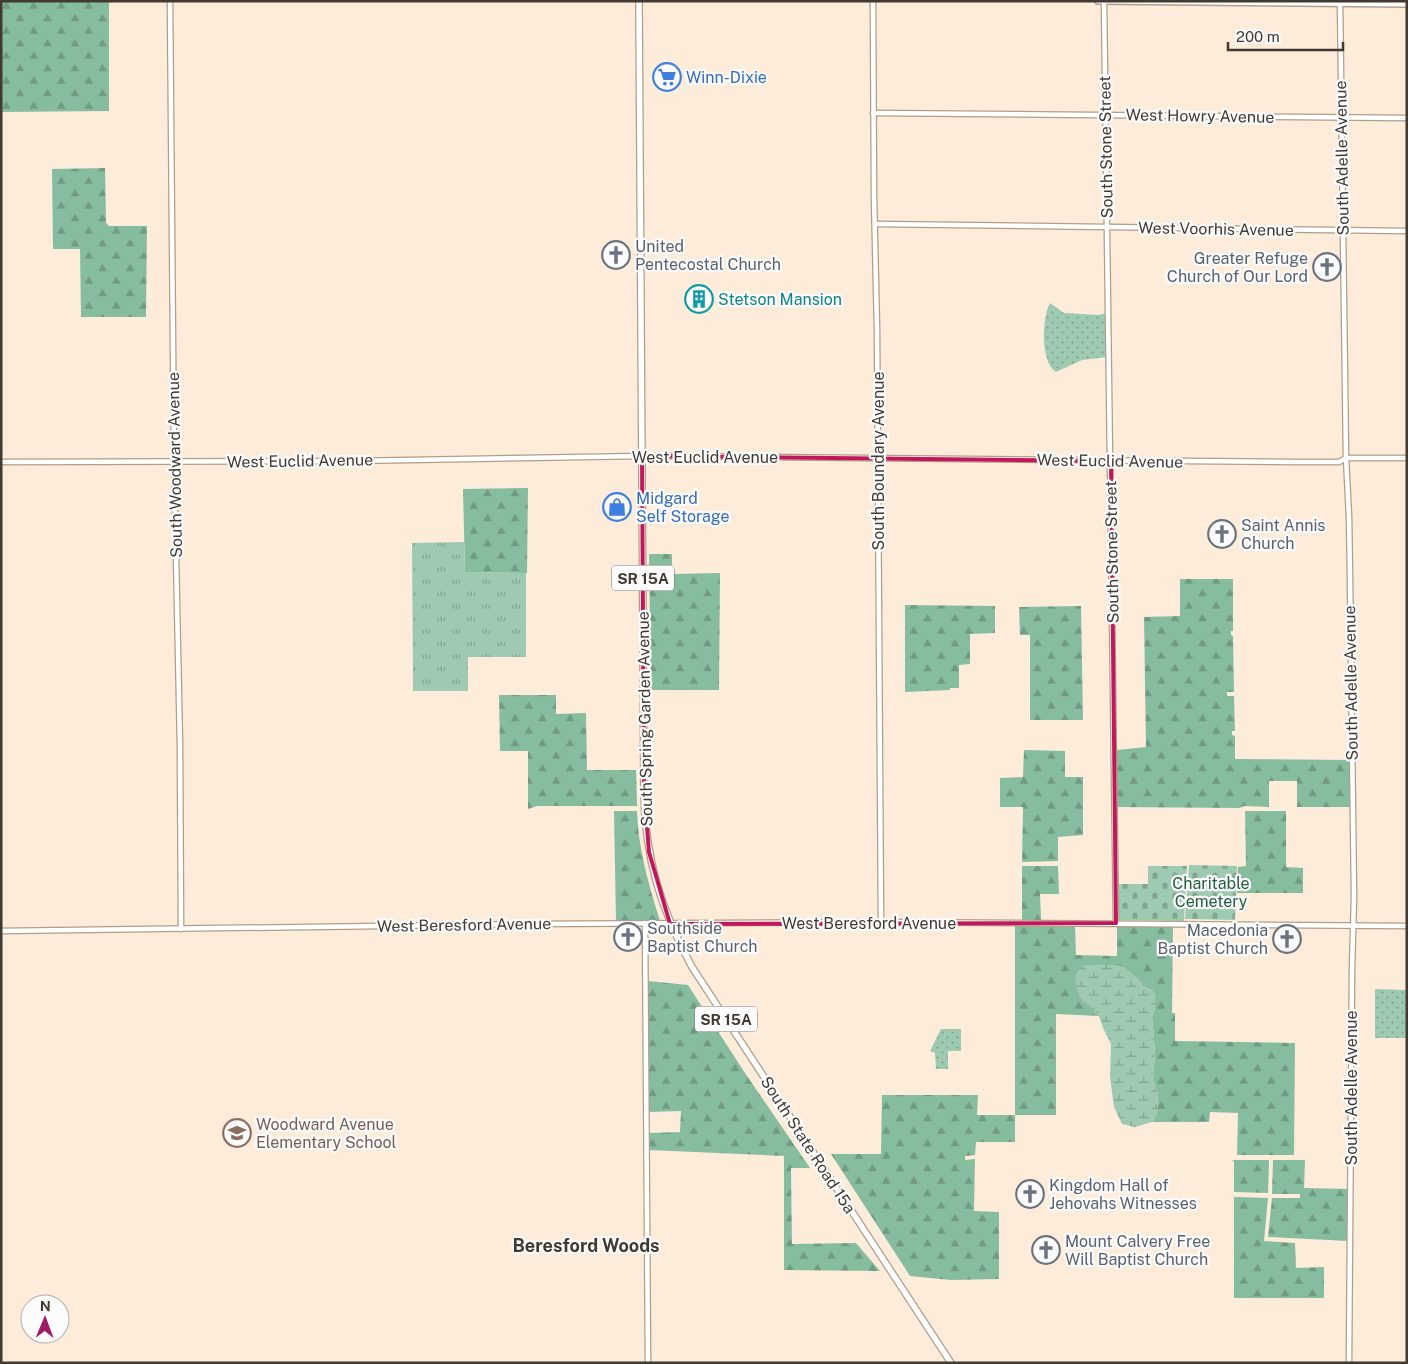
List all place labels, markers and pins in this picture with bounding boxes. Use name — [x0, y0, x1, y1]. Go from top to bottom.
supermarket icon: Winn-Dixie — [652, 62, 682, 92]
place label: Winn-Dixie — [686, 68, 767, 87]
place label: United Pentecostal Church — [635, 237, 781, 274]
church icon: United Pentecostal Church — [601, 240, 631, 270]
place label: Greater Refuge Church of Our Lord — [1167, 249, 1308, 286]
church icon: Greater Refuge Church of Our Lord — [1312, 252, 1342, 282]
building icon: Stetson Mansion — [684, 284, 714, 314]
place label: Stetson Mansion — [718, 290, 842, 309]
place label: Midgard Self Storage — [636, 489, 730, 526]
shop icon: Midgard Self Storage — [602, 492, 632, 522]
place label: Saint Annis Church — [1241, 516, 1325, 553]
church icon: Saint Annis Church — [1207, 519, 1237, 549]
place label: Southside Baptist Church — [647, 919, 758, 956]
place label: Macedonia Baptist Church — [1157, 921, 1268, 958]
church icon: Southside Baptist Church — [613, 922, 643, 952]
church icon: Macedonia Baptist Church — [1272, 924, 1302, 954]
place label: Woodward Avenue Elementary School — [256, 1115, 397, 1152]
school or university icon: Woodward Avenue Elementary School — [222, 1118, 252, 1148]
place label: Kingdom Hall of Jehovahs Witnesses — [1049, 1176, 1197, 1213]
church icon: Kingdom Hall of Jehovahs Witnesses — [1015, 1179, 1045, 1209]
place label: Mount Calvery Free Will Baptist Church — [1065, 1232, 1210, 1269]
church icon: Mount Calvery Free Will Baptist Church — [1031, 1235, 1061, 1265]

